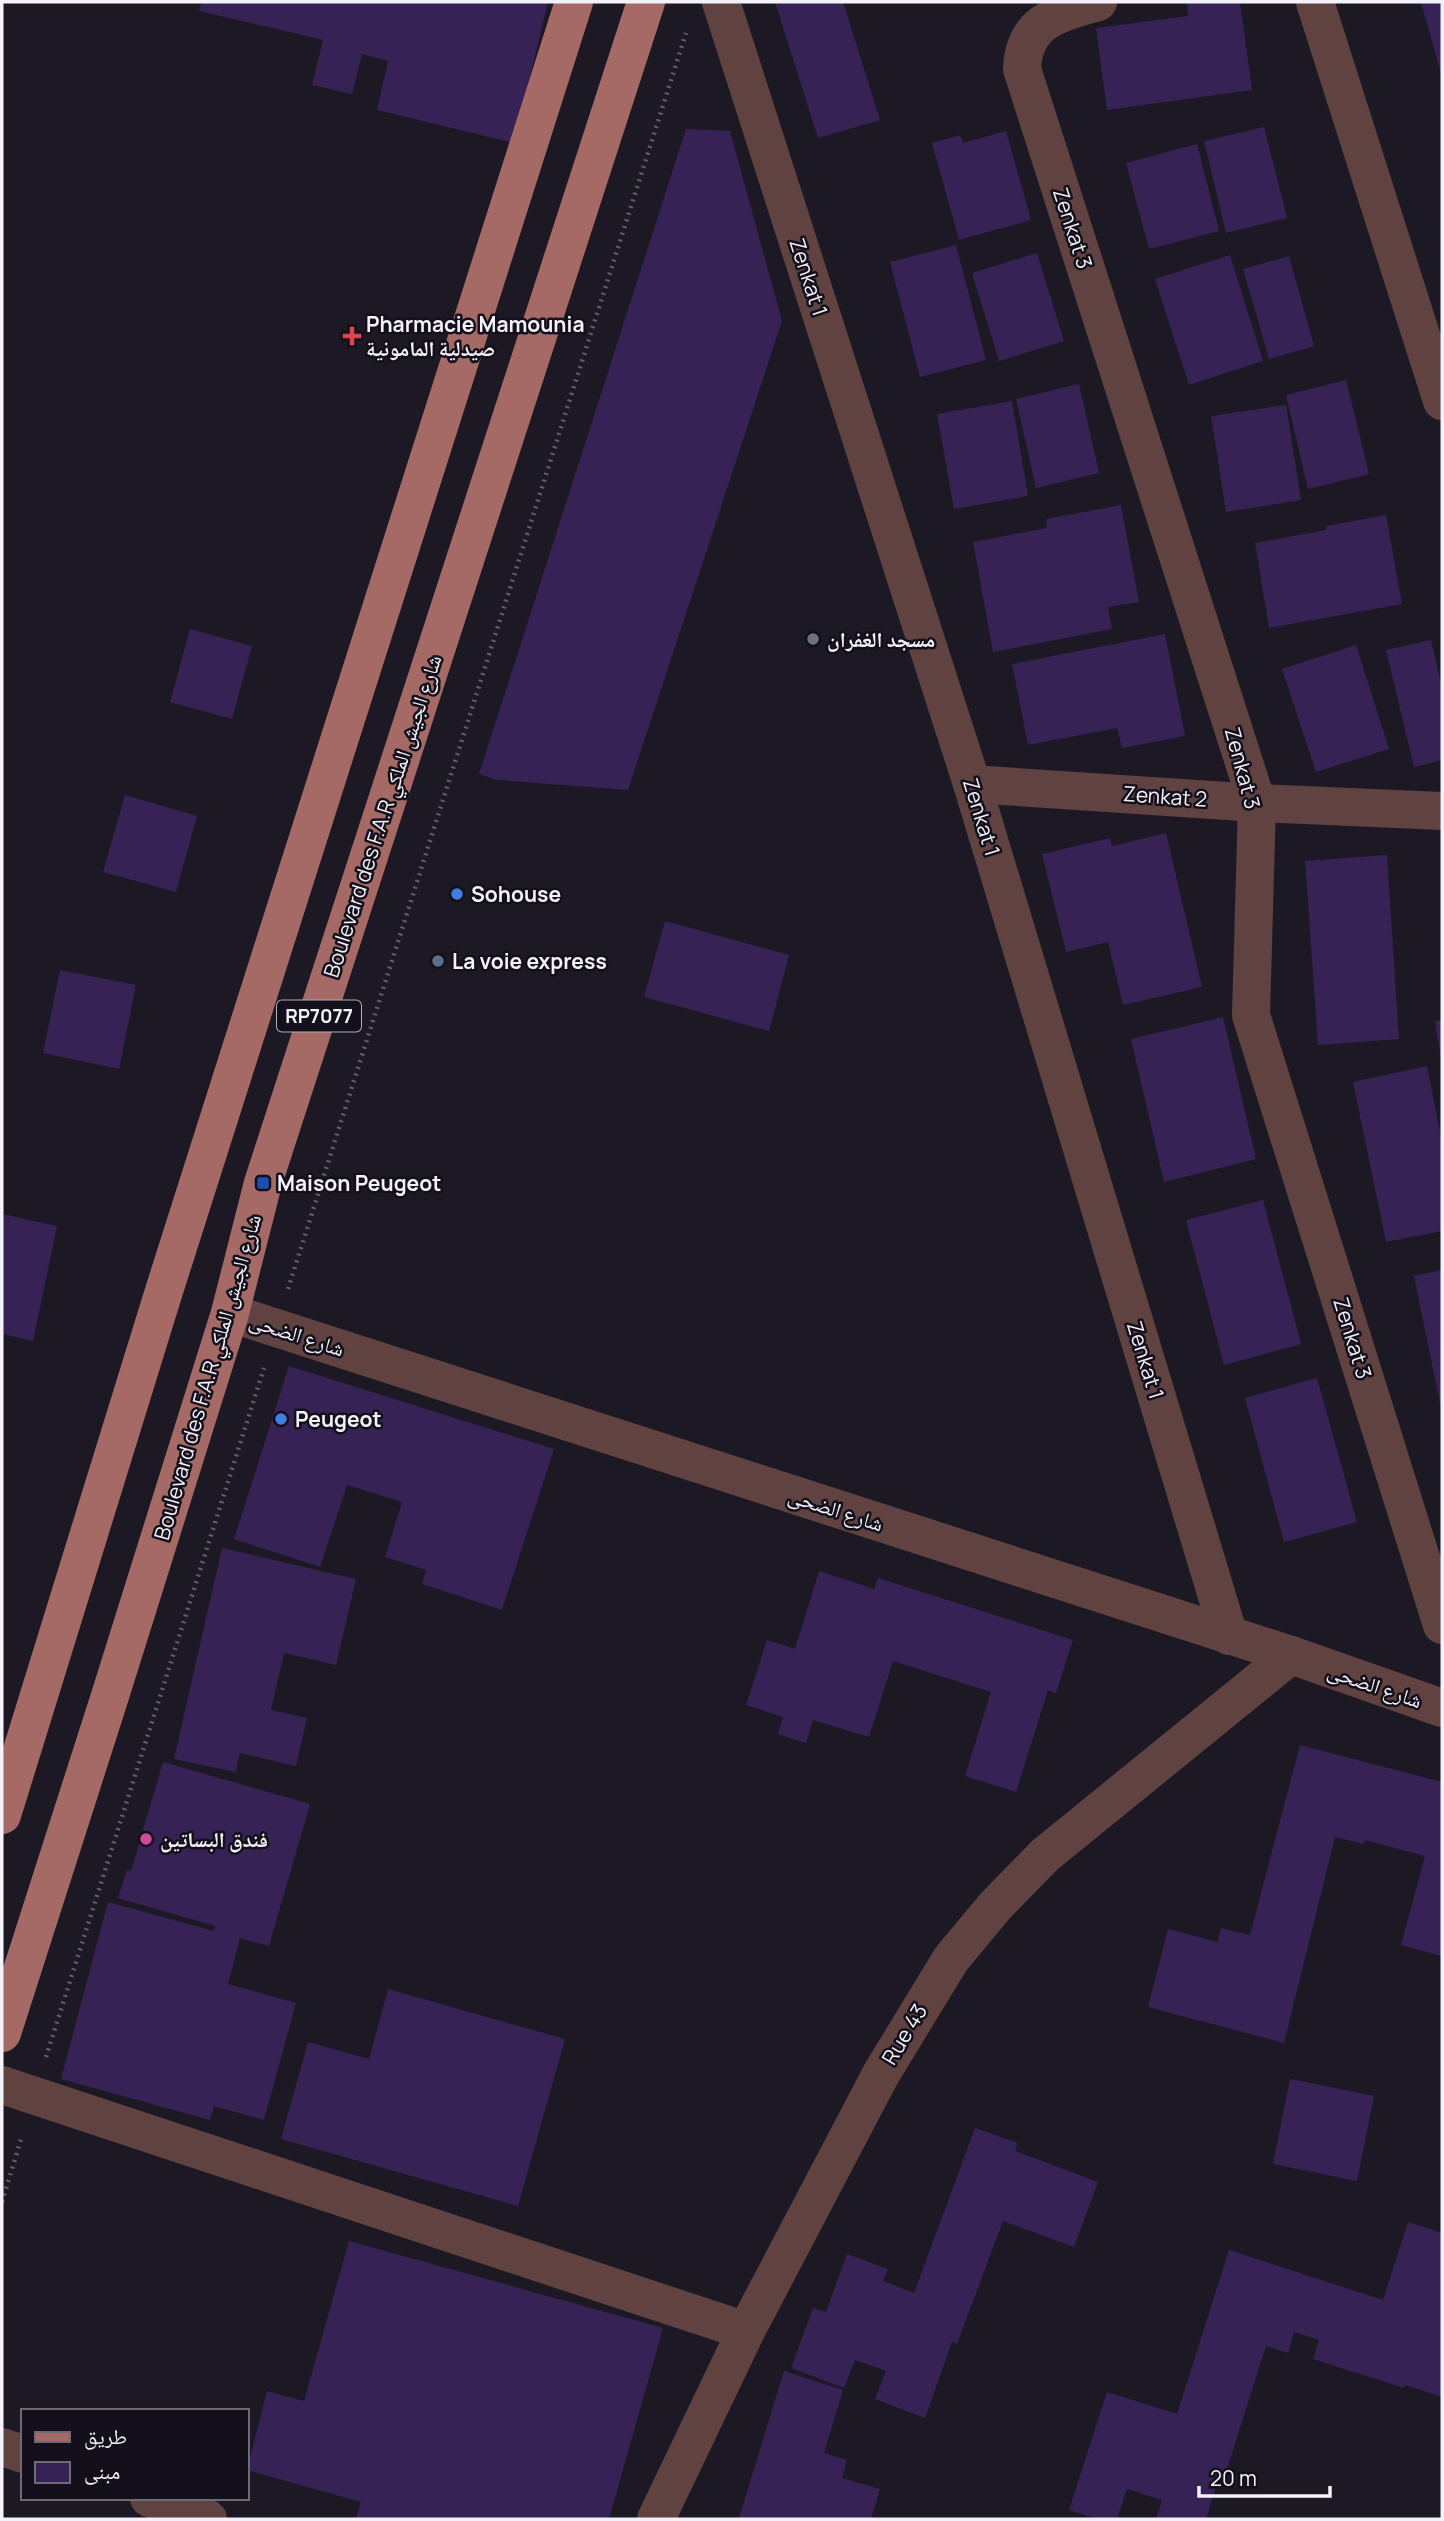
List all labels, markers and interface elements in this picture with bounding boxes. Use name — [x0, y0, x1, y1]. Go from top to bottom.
street label: Zenkat 3 — [1047, 184, 1099, 272]
street label: Zenkat 1 — [783, 235, 835, 319]
place label: Pharmacie Mamounia صيدلية المامونية — [366, 310, 585, 362]
marker: Pharmacie Mamounia صيدلية المامونية — [344, 328, 360, 344]
place label: مسجد الغفران — [827, 625, 935, 653]
marker: مسجد الغفران — [805, 631, 821, 647]
street label: Boulevard des F.A.R شارع الجيش الملكي — [316, 651, 451, 982]
street label: Zenkat 3 — [1219, 724, 1267, 812]
street label: Zenkat 1 — [957, 775, 1007, 859]
street label: Zenkat 2 — [1122, 779, 1208, 813]
place label: Sohouse — [471, 880, 561, 908]
marker: Sohouse — [449, 886, 465, 902]
place label: La voie express — [452, 947, 607, 975]
marker: La voie express — [430, 953, 446, 969]
road number: RP7077 — [277, 1000, 361, 1032]
place label: Maison Peugeot — [277, 1169, 441, 1197]
marker: Maison Peugeot — [255, 1175, 271, 1191]
street label: Boulevard des F.A.R شارع الجيش الملكي — [147, 1211, 270, 1544]
street label: Zenkat 3 — [1327, 1294, 1379, 1382]
street label: شارع الضحى — [246, 1305, 348, 1363]
street label: Zenkat 1 — [1121, 1318, 1171, 1402]
place label: Peugeot — [295, 1405, 382, 1433]
marker: Peugeot — [273, 1411, 289, 1427]
street label: شارع الضحى — [785, 1480, 887, 1538]
street label: شارع الضحى — [1324, 1656, 1426, 1714]
place label: فندق البساتين — [160, 1825, 268, 1853]
marker: فندق البساتين — [138, 1831, 154, 1847]
street label: Rue 43 — [875, 1998, 933, 2070]
legend — [21, 2409, 248, 2500]
text: طريق — [84, 2422, 127, 2450]
scale bar — [1199, 2454, 1330, 2498]
text: مبنى — [84, 2457, 120, 2485]
text: 20 m — [1210, 2464, 1257, 2492]

